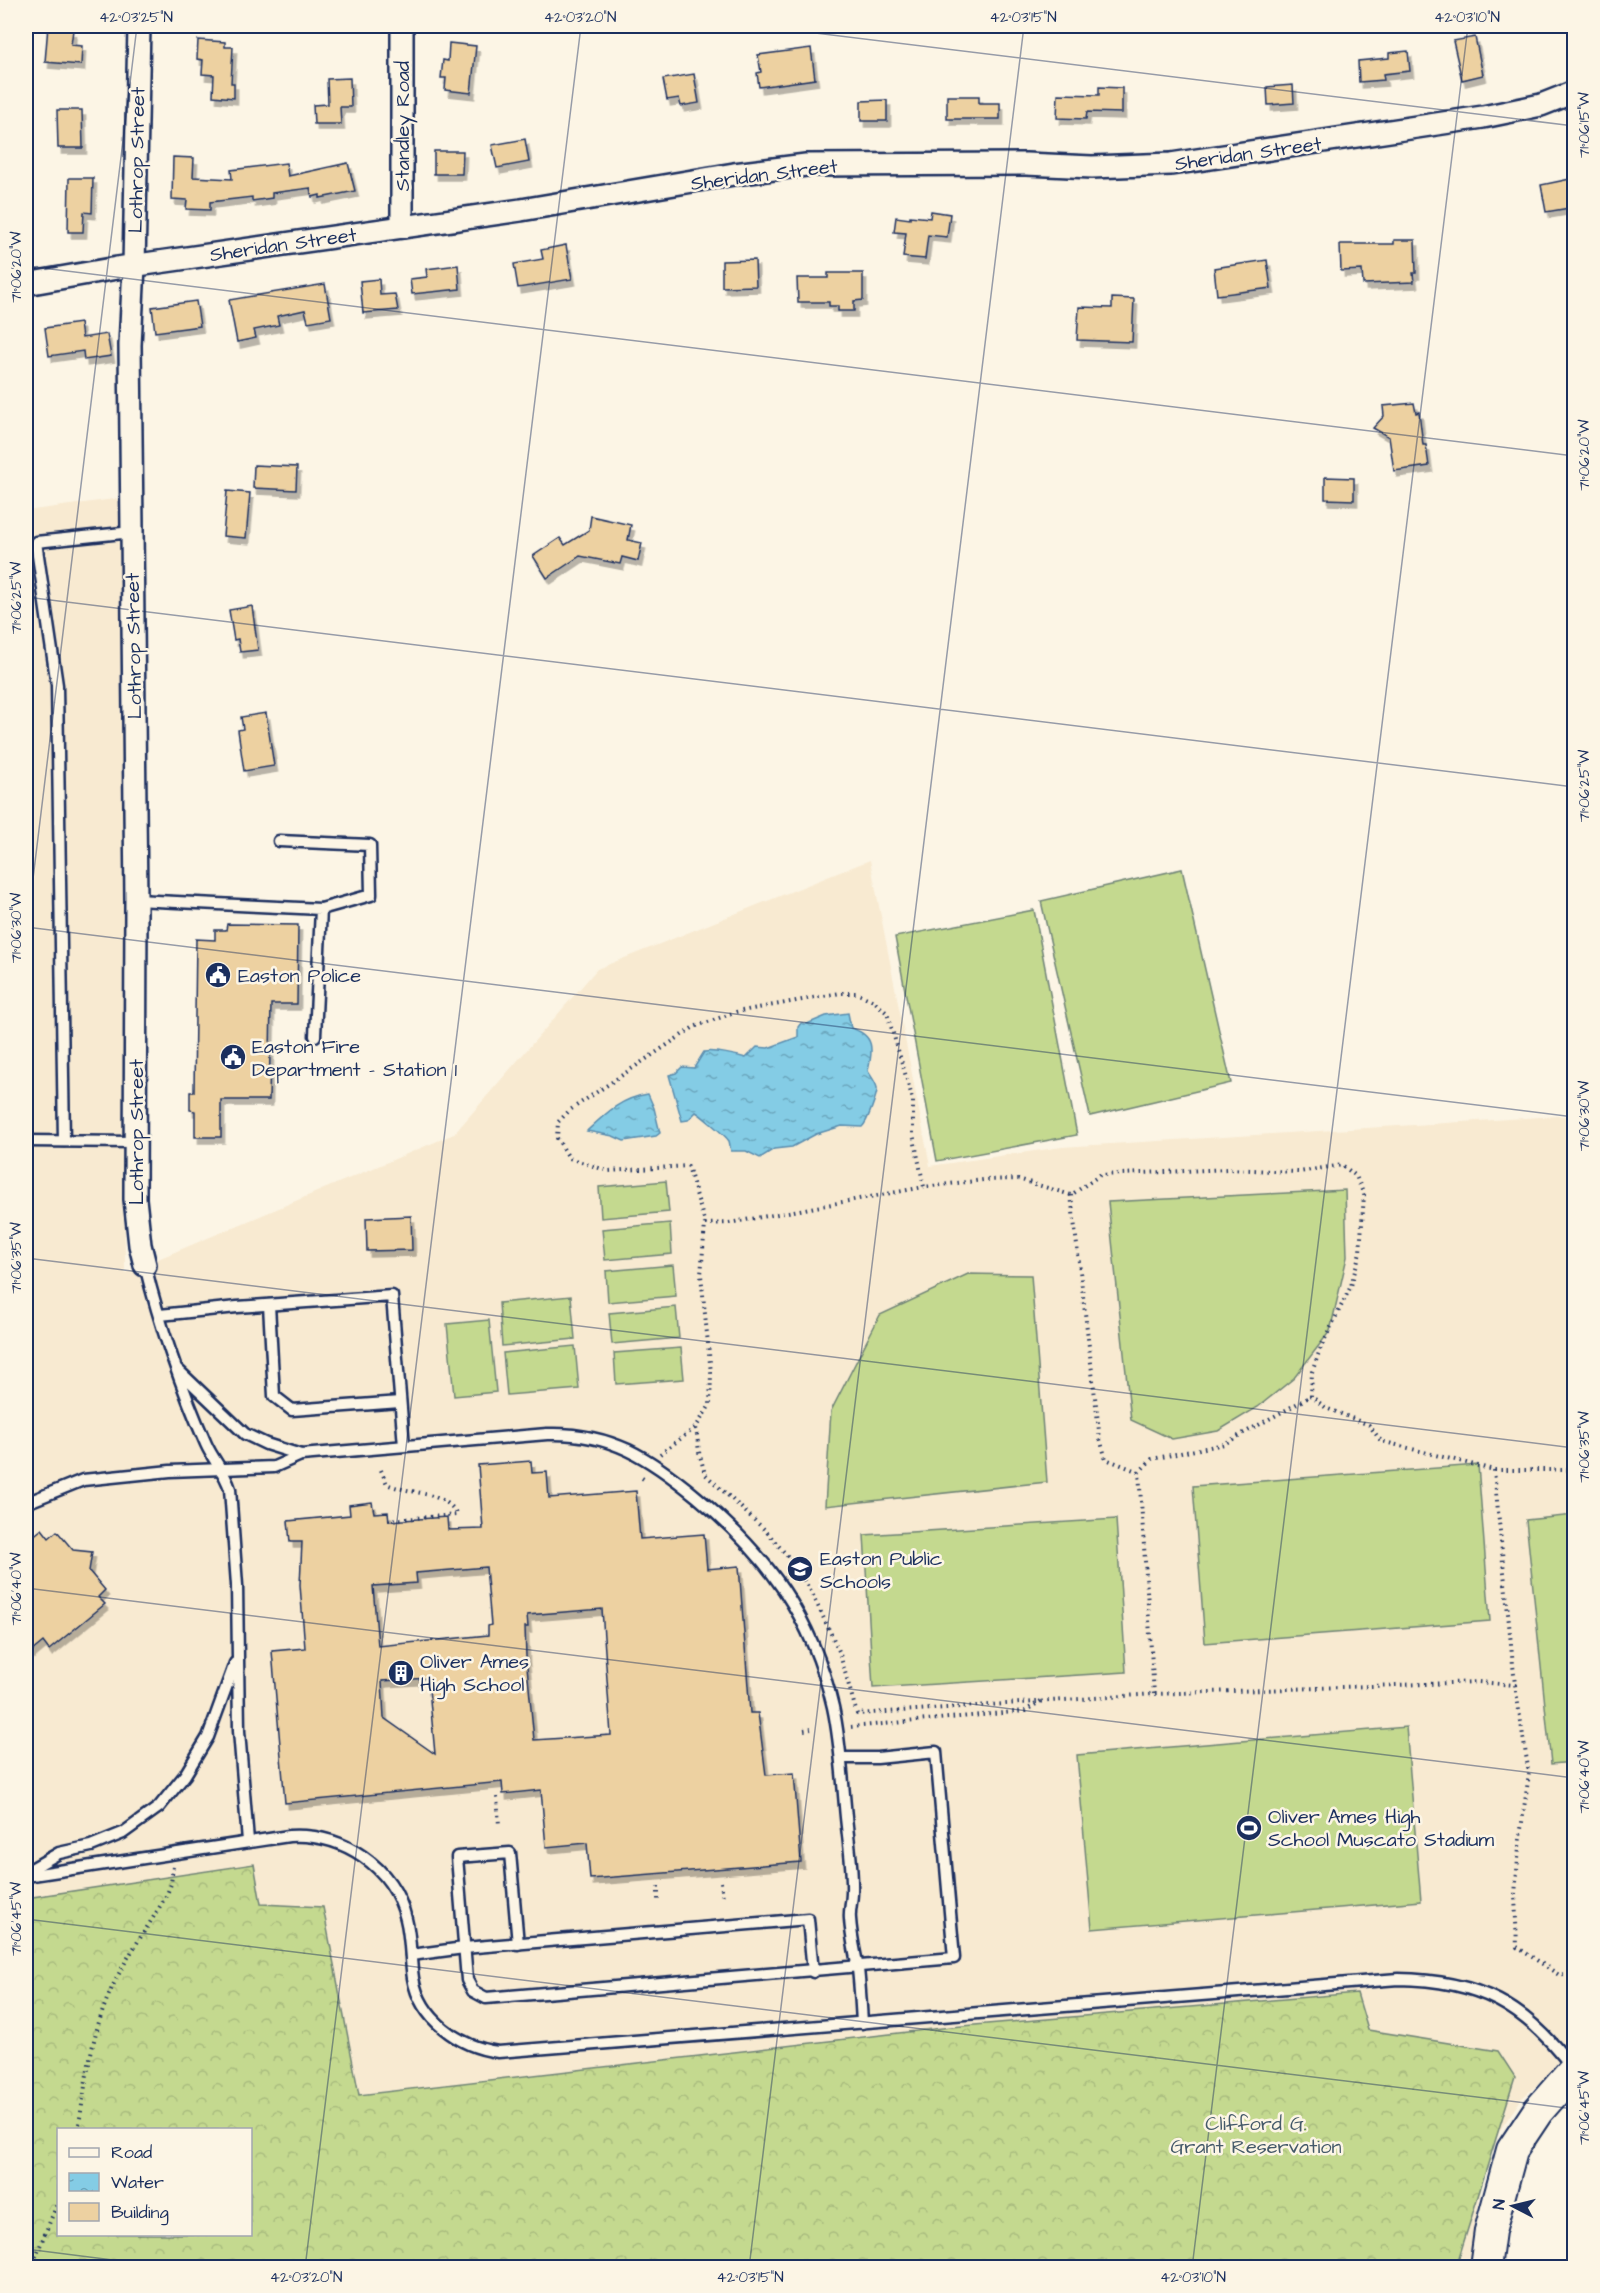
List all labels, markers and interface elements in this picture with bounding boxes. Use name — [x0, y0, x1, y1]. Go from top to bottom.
text: 42°03'25"N — [99, 7, 173, 28]
text: 42°03'20"N — [544, 7, 616, 28]
text: 42°03'15"N — [989, 7, 1057, 28]
text: 42°03'10"N — [1434, 7, 1500, 28]
street label: Standley Road — [389, 61, 418, 191]
street label: Lothrop Street — [122, 87, 152, 233]
text: 71°06'15"W — [1574, 92, 1595, 158]
street label: Sheridan Street — [1173, 130, 1323, 178]
street label: Sheridan Street — [689, 152, 839, 198]
street label: Sheridan Street — [208, 221, 358, 269]
text: 71°06'20"W — [6, 231, 27, 303]
text: 71°06'20"W — [1574, 419, 1595, 491]
text: 71°06'25"W — [6, 562, 27, 634]
street label: Lothrop Street — [119, 573, 149, 719]
text: 71°06'25"W — [1574, 750, 1595, 822]
text: 71°06'30"W — [6, 893, 27, 963]
public building icon: Easton Police — [203, 960, 233, 990]
place label: Easton Police — [238, 962, 361, 990]
place label: Easton Fire Department - Station 1 — [252, 1033, 457, 1084]
public building icon: Easton Fire Department - Station 1 — [218, 1042, 248, 1072]
street label: Lothrop Street — [123, 1059, 151, 1205]
text: 71°06'30"W — [1574, 1081, 1595, 1151]
text: 71°06'35"W — [6, 1222, 27, 1294]
text: 71°06'35"W — [1574, 1411, 1595, 1483]
place label: Easton Public Schools — [820, 1545, 943, 1596]
text: 71°06'40"W — [6, 1552, 27, 1626]
school or university icon: Easton Public Schools — [785, 1554, 815, 1584]
place label: Oliver Ames High School — [420, 1648, 529, 1700]
building icon: Oliver Ames High School — [386, 1658, 416, 1688]
text: 71°06'40"W — [1574, 1740, 1595, 1814]
place label: Oliver Ames High School Muscato Stadium — [1268, 1803, 1495, 1854]
sports icon: Oliver Ames High School Muscato Stadium — [1234, 1813, 1264, 1843]
text: 71°06'45"W — [6, 1882, 27, 1956]
text: 71°06'45"W — [1574, 2071, 1595, 2145]
park label: Clifford G. Grant Reservation — [1170, 2110, 1342, 2161]
legend — [57, 2128, 252, 2236]
text: Road — [111, 2140, 152, 2165]
text: Water — [111, 2170, 164, 2195]
north arrow — [1483, 2176, 1543, 2236]
text: N — [1488, 2198, 1511, 2211]
text: Building — [111, 2200, 169, 2226]
text: 42°03'20"N — [270, 2267, 342, 2288]
text: 42°03'15"N — [716, 2267, 784, 2288]
text: 42°03'10"N — [1160, 2267, 1226, 2288]

